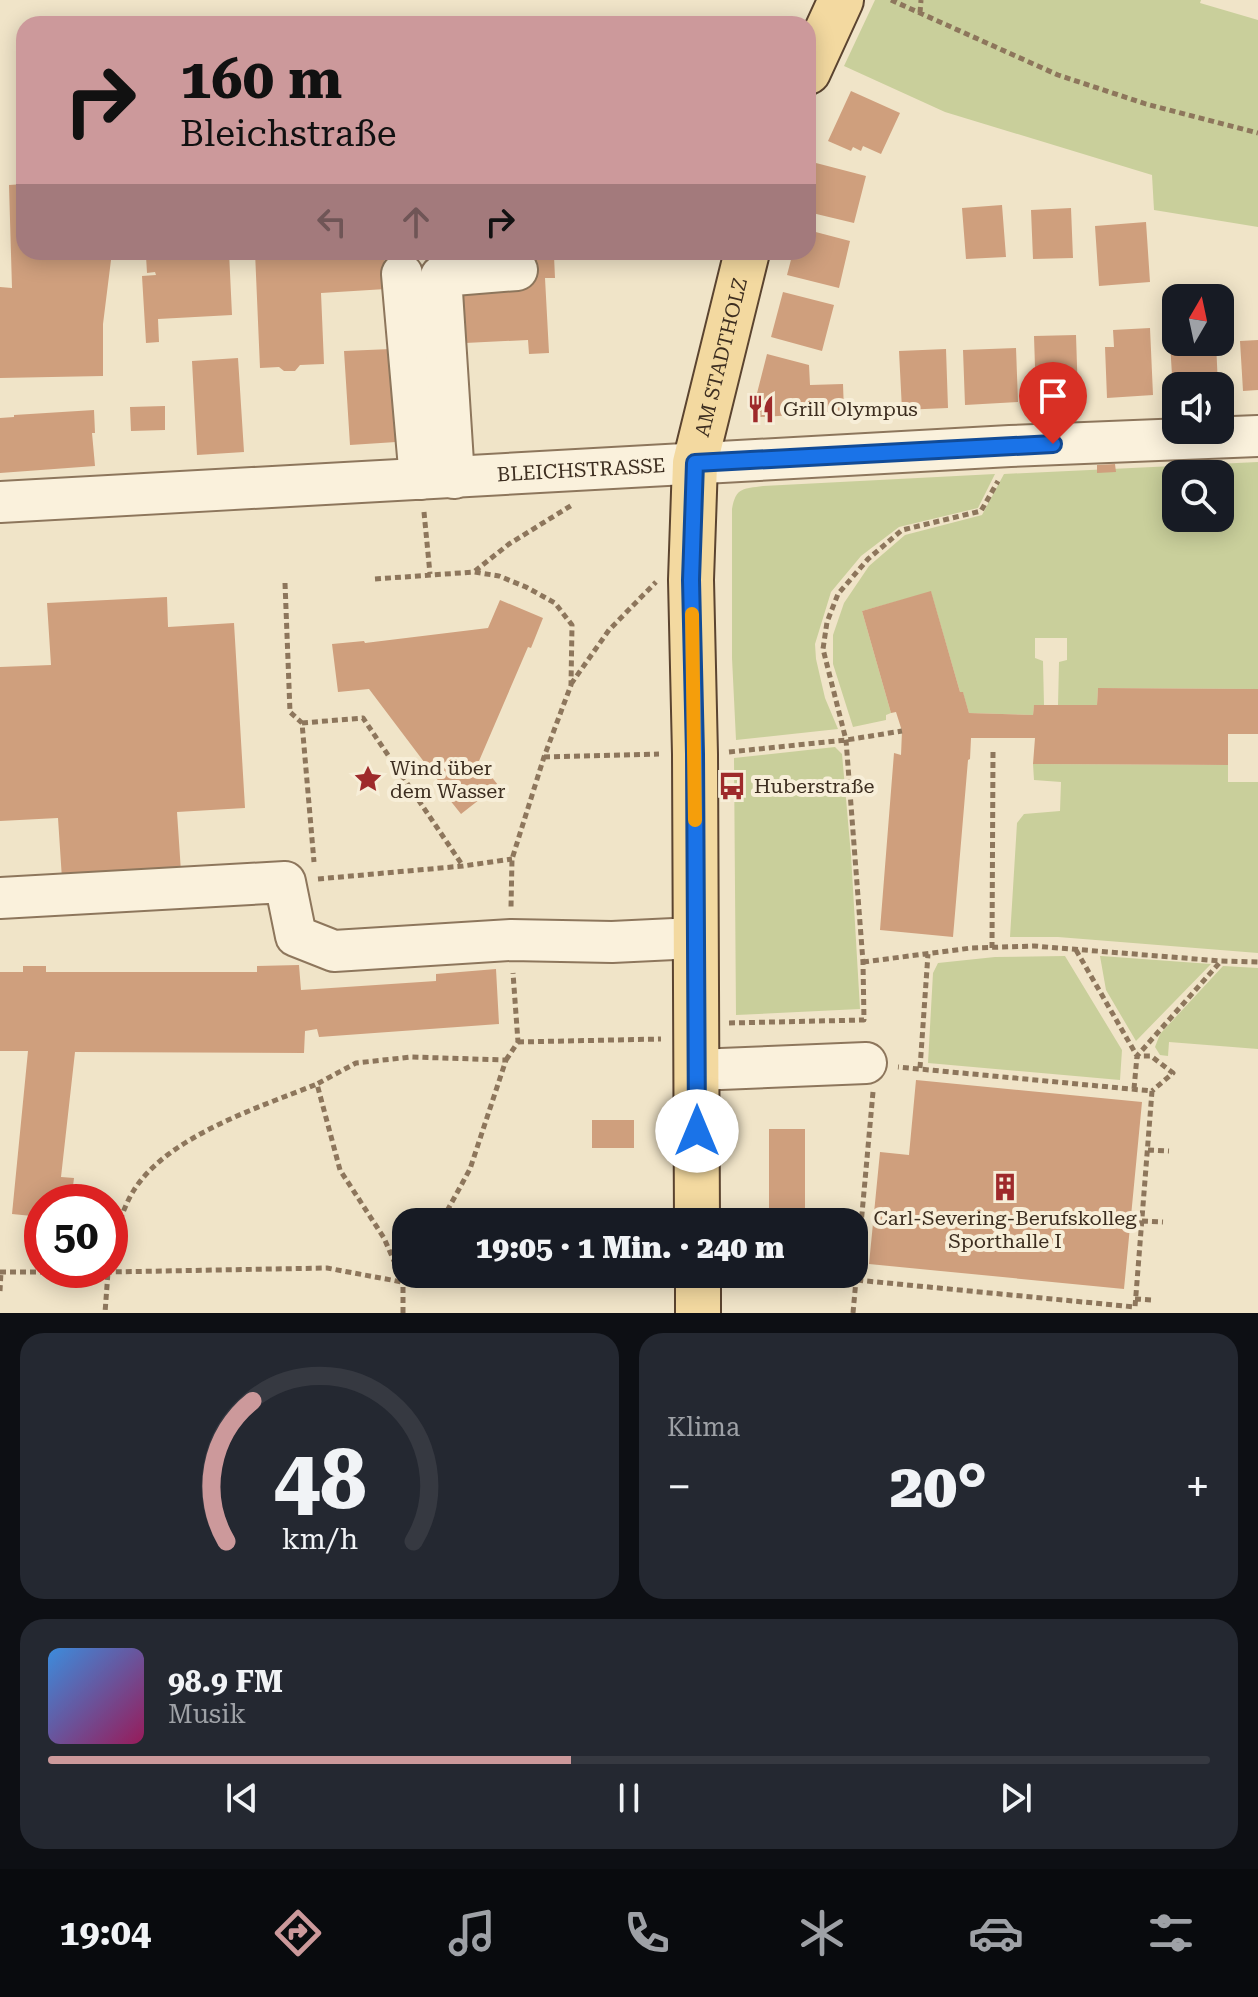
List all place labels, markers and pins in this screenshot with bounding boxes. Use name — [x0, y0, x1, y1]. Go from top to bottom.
pin — [1019, 362, 1087, 444]
restaurant icon: Grill Olympus — [746, 394, 776, 424]
place label: Grill Olympus — [783, 397, 918, 421]
place label: Wind über dem Wasser — [390, 756, 505, 803]
place icon: Wind über dem Wasser — [353, 764, 383, 794]
bus stop icon: Huberstraße — [717, 771, 747, 801]
place label: Huberstraße — [754, 774, 874, 798]
building icon: Carl-Severing-Berufskolleg Sporthalle I — [990, 1172, 1020, 1202]
place label: Carl-Severing-Berufskolleg Sporthalle I — [873, 1206, 1137, 1253]

